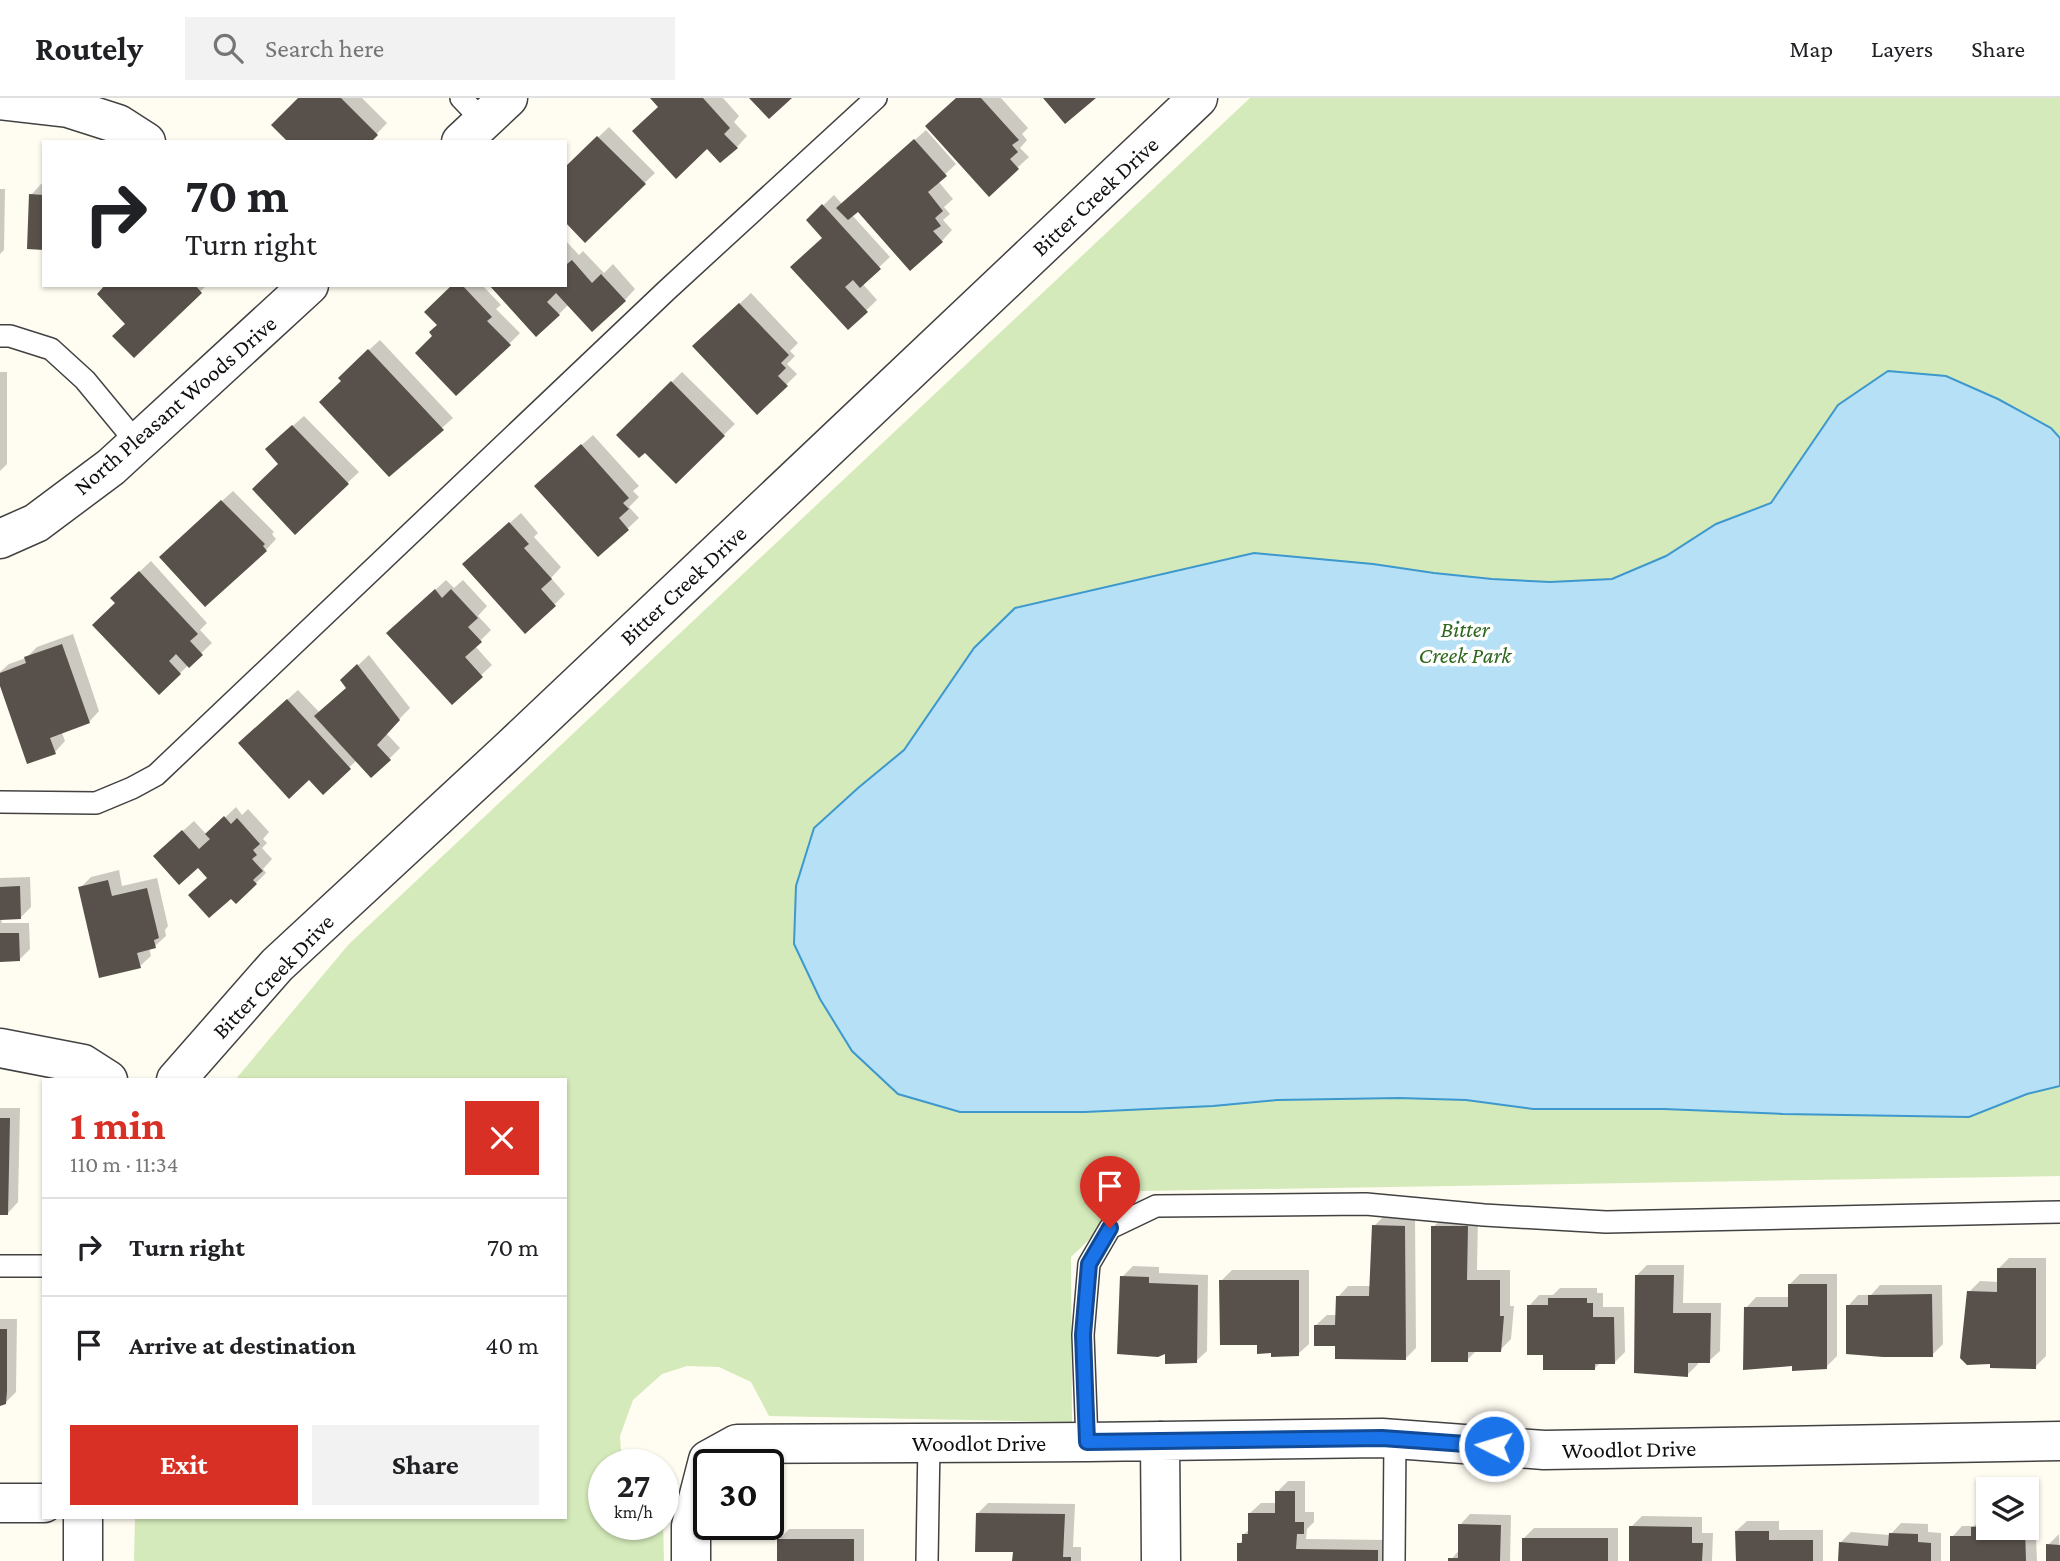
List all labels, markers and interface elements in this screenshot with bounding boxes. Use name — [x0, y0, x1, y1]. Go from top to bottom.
search box — [185, 17, 675, 80]
icon: search — [209, 29, 247, 67]
text: Routely — [35, 30, 143, 67]
text: Search here — [265, 34, 384, 63]
text: Map — [1789, 35, 1833, 62]
text: Layers — [1871, 35, 1933, 62]
text: Share — [1971, 35, 2025, 62]
street label: Bitter Creek Drive — [1027, 131, 1163, 261]
icon: right — [70, 168, 161, 259]
text: 70 m — [185, 168, 289, 223]
text: Turn right — [185, 226, 317, 262]
street label: North Pleasant Woods Drive — [69, 310, 281, 500]
street label: Bitter Creek Drive — [615, 520, 751, 650]
park label: Bitter Creek Park — [1419, 616, 1512, 668]
street label: Bitter Creek Drive — [207, 908, 339, 1044]
text: 1 min — [70, 1101, 166, 1148]
button: close — [465, 1101, 539, 1175]
text: 110 m · 11:34 — [70, 1151, 178, 1177]
pin — [1080, 1156, 1140, 1228]
icon: arrive — [1091, 1167, 1129, 1205]
icon: right — [70, 1228, 108, 1266]
text: Turn right — [129, 1233, 245, 1262]
text: 70 m — [487, 1233, 539, 1262]
icon: arrive — [70, 1326, 108, 1364]
text: Arrive at destination — [129, 1331, 356, 1360]
text: 40 m — [485, 1331, 539, 1360]
position arrow — [1457, 1409, 1531, 1483]
button: Exit — [70, 1425, 298, 1505]
button: Share — [312, 1425, 539, 1505]
street label: Woodlot Drive — [912, 1430, 1046, 1456]
street label: Woodlot Drive — [1562, 1435, 1696, 1463]
speed limit sign: 30 — [693, 1449, 784, 1540]
text: 27 — [617, 1466, 650, 1505]
map controls — [1976, 1477, 2039, 1540]
button: layers — [1976, 1477, 2039, 1540]
text: km/h — [614, 1502, 653, 1522]

